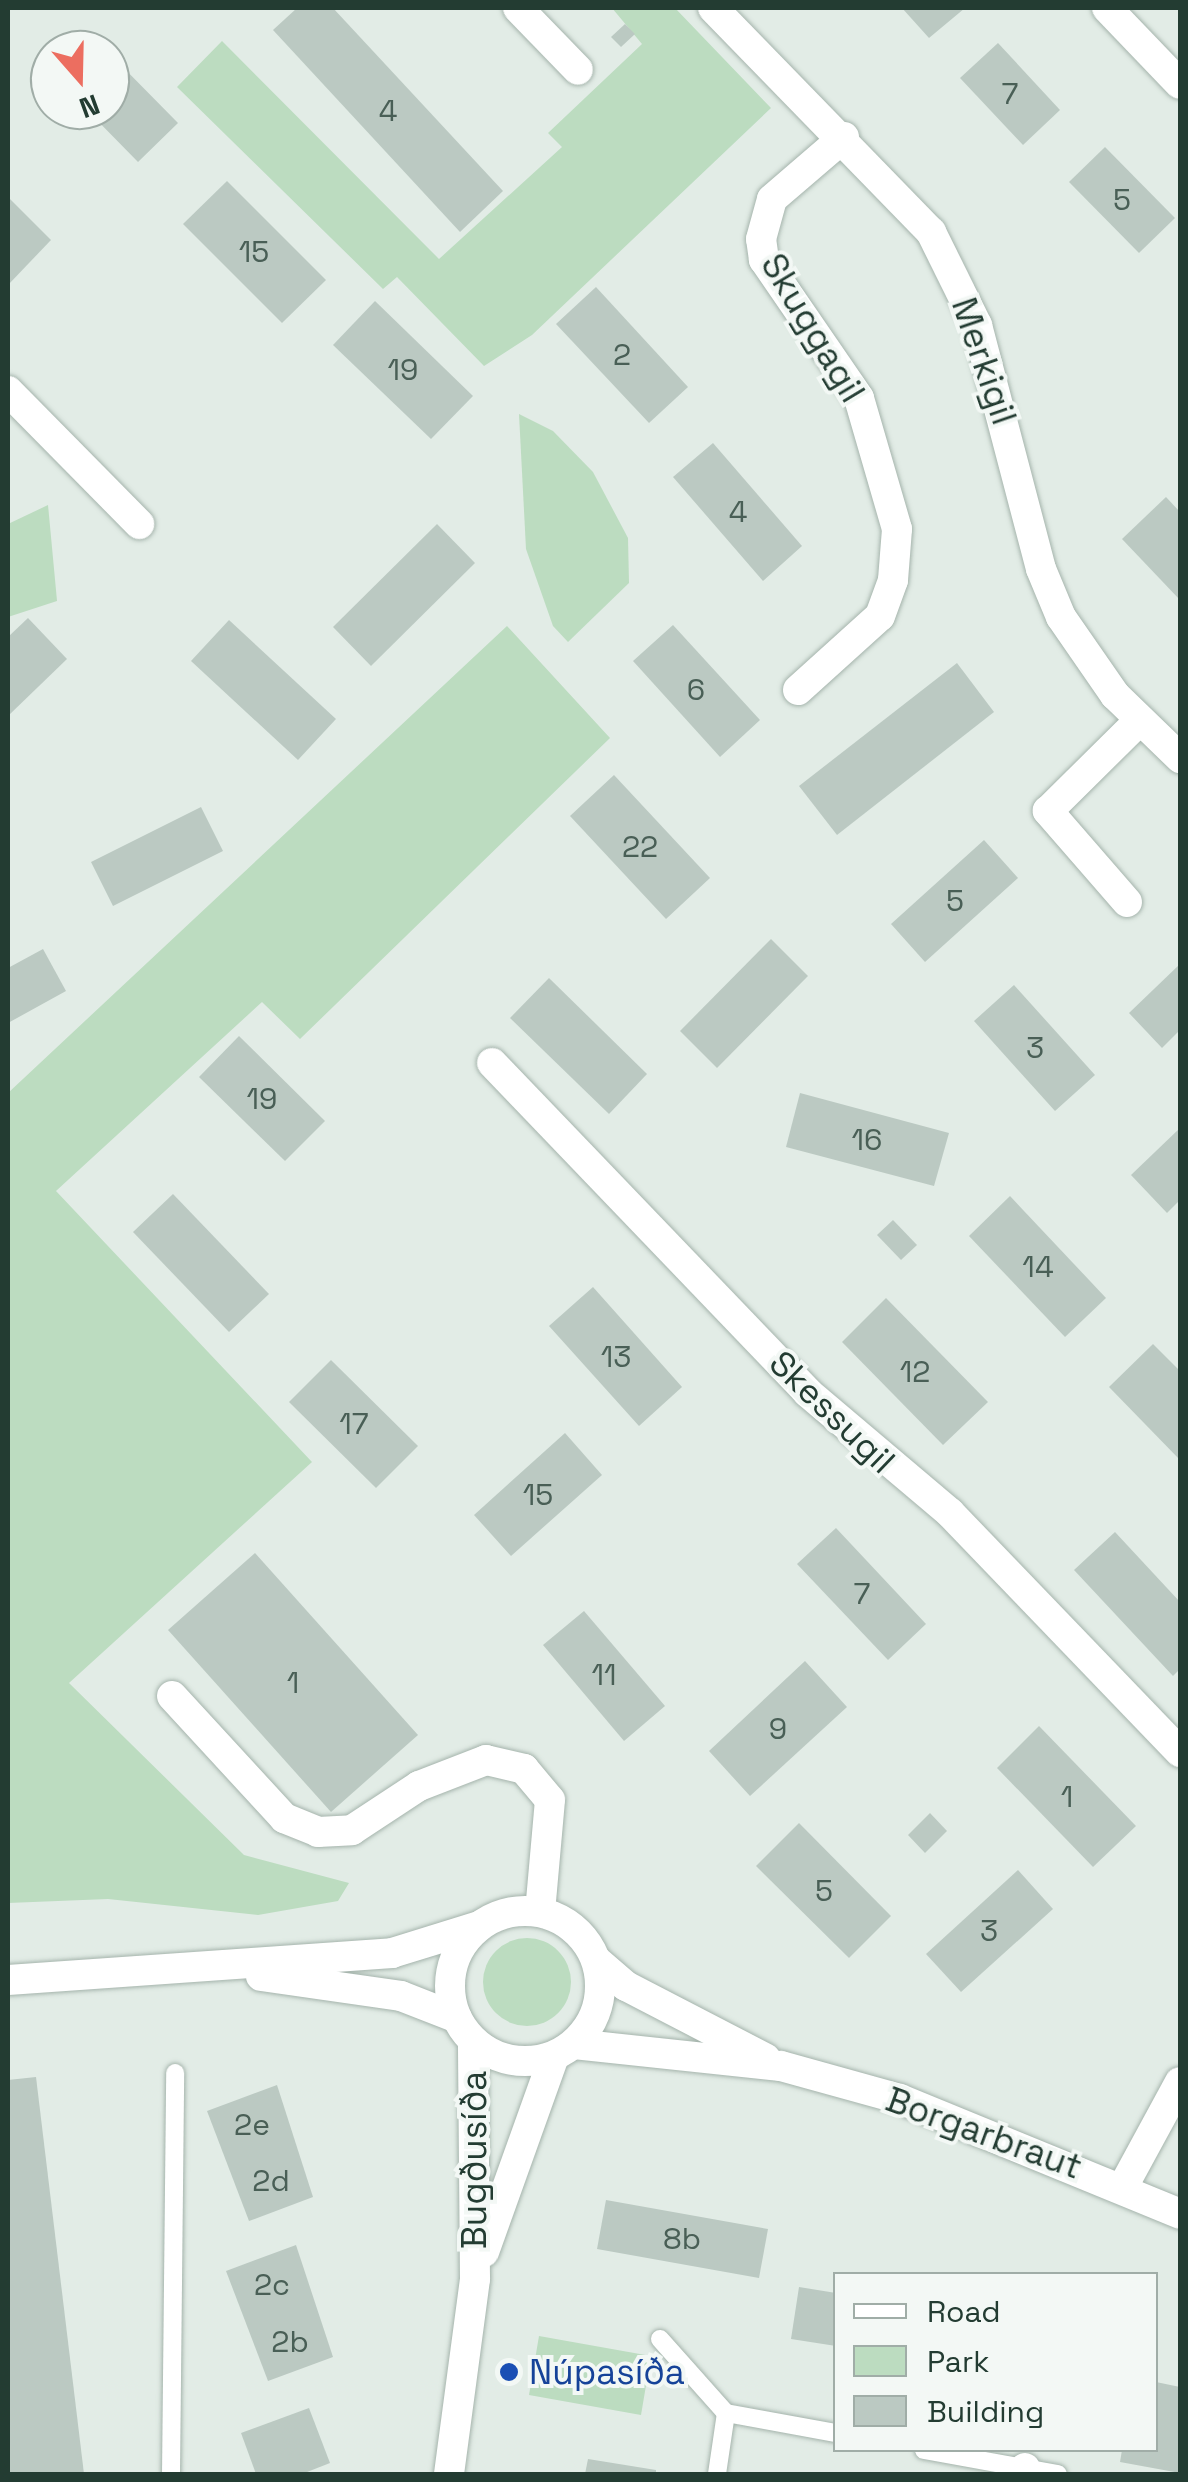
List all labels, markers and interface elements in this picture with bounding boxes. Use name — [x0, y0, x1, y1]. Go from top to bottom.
north arrow — [30, 30, 130, 130]
house number: 7 — [1002, 76, 1018, 112]
text: N — [75, 86, 105, 126]
house number: 4 — [379, 93, 397, 129]
house number: 5 — [1113, 182, 1131, 218]
house number: 15 — [239, 234, 269, 270]
street label: Skuggagil — [752, 246, 874, 410]
street label: Merkigil — [943, 292, 1025, 430]
house number: 2 — [613, 337, 631, 373]
house number: 19 — [388, 352, 418, 388]
house number: 4 — [729, 494, 747, 530]
house number: 6 — [687, 672, 705, 708]
house number: 22 — [622, 829, 658, 865]
house number: 5 — [946, 883, 964, 919]
house number: 3 — [1026, 1030, 1044, 1066]
house number: 19 — [247, 1081, 277, 1117]
house number: 16 — [852, 1122, 882, 1158]
house number: 14 — [1022, 1249, 1054, 1285]
house number: 13 — [601, 1339, 631, 1375]
street label: Skessugil — [761, 1342, 903, 1482]
house number: 12 — [900, 1354, 930, 1390]
house number: 17 — [339, 1406, 369, 1442]
house number: 15 — [523, 1477, 553, 1513]
house number: 7 — [854, 1576, 870, 1612]
house number: 11 — [591, 1657, 617, 1693]
house number: 1 — [287, 1665, 299, 1701]
house number: 9 — [769, 1711, 787, 1747]
house number: 1 — [1061, 1779, 1073, 1815]
house number: 5 — [815, 1873, 833, 1909]
house number: 3 — [980, 1913, 998, 1949]
street label: Bugðusíða — [453, 2071, 495, 2249]
street label: Borgarbraut — [880, 2078, 1088, 2188]
house number: 2e — [234, 2107, 270, 2143]
house number: 2d — [252, 2163, 290, 2199]
house number: 8b — [663, 2221, 701, 2257]
house number: 2c — [254, 2267, 290, 2303]
legend — [833, 2272, 1158, 2452]
text: Road — [927, 2292, 1001, 2331]
house number: 2b — [271, 2324, 309, 2360]
text: Park — [927, 2342, 989, 2381]
place label: Núpasíða — [529, 2351, 685, 2393]
marker: Núpasíða — [498, 2361, 520, 2383]
text: Building — [927, 2392, 1044, 2431]

